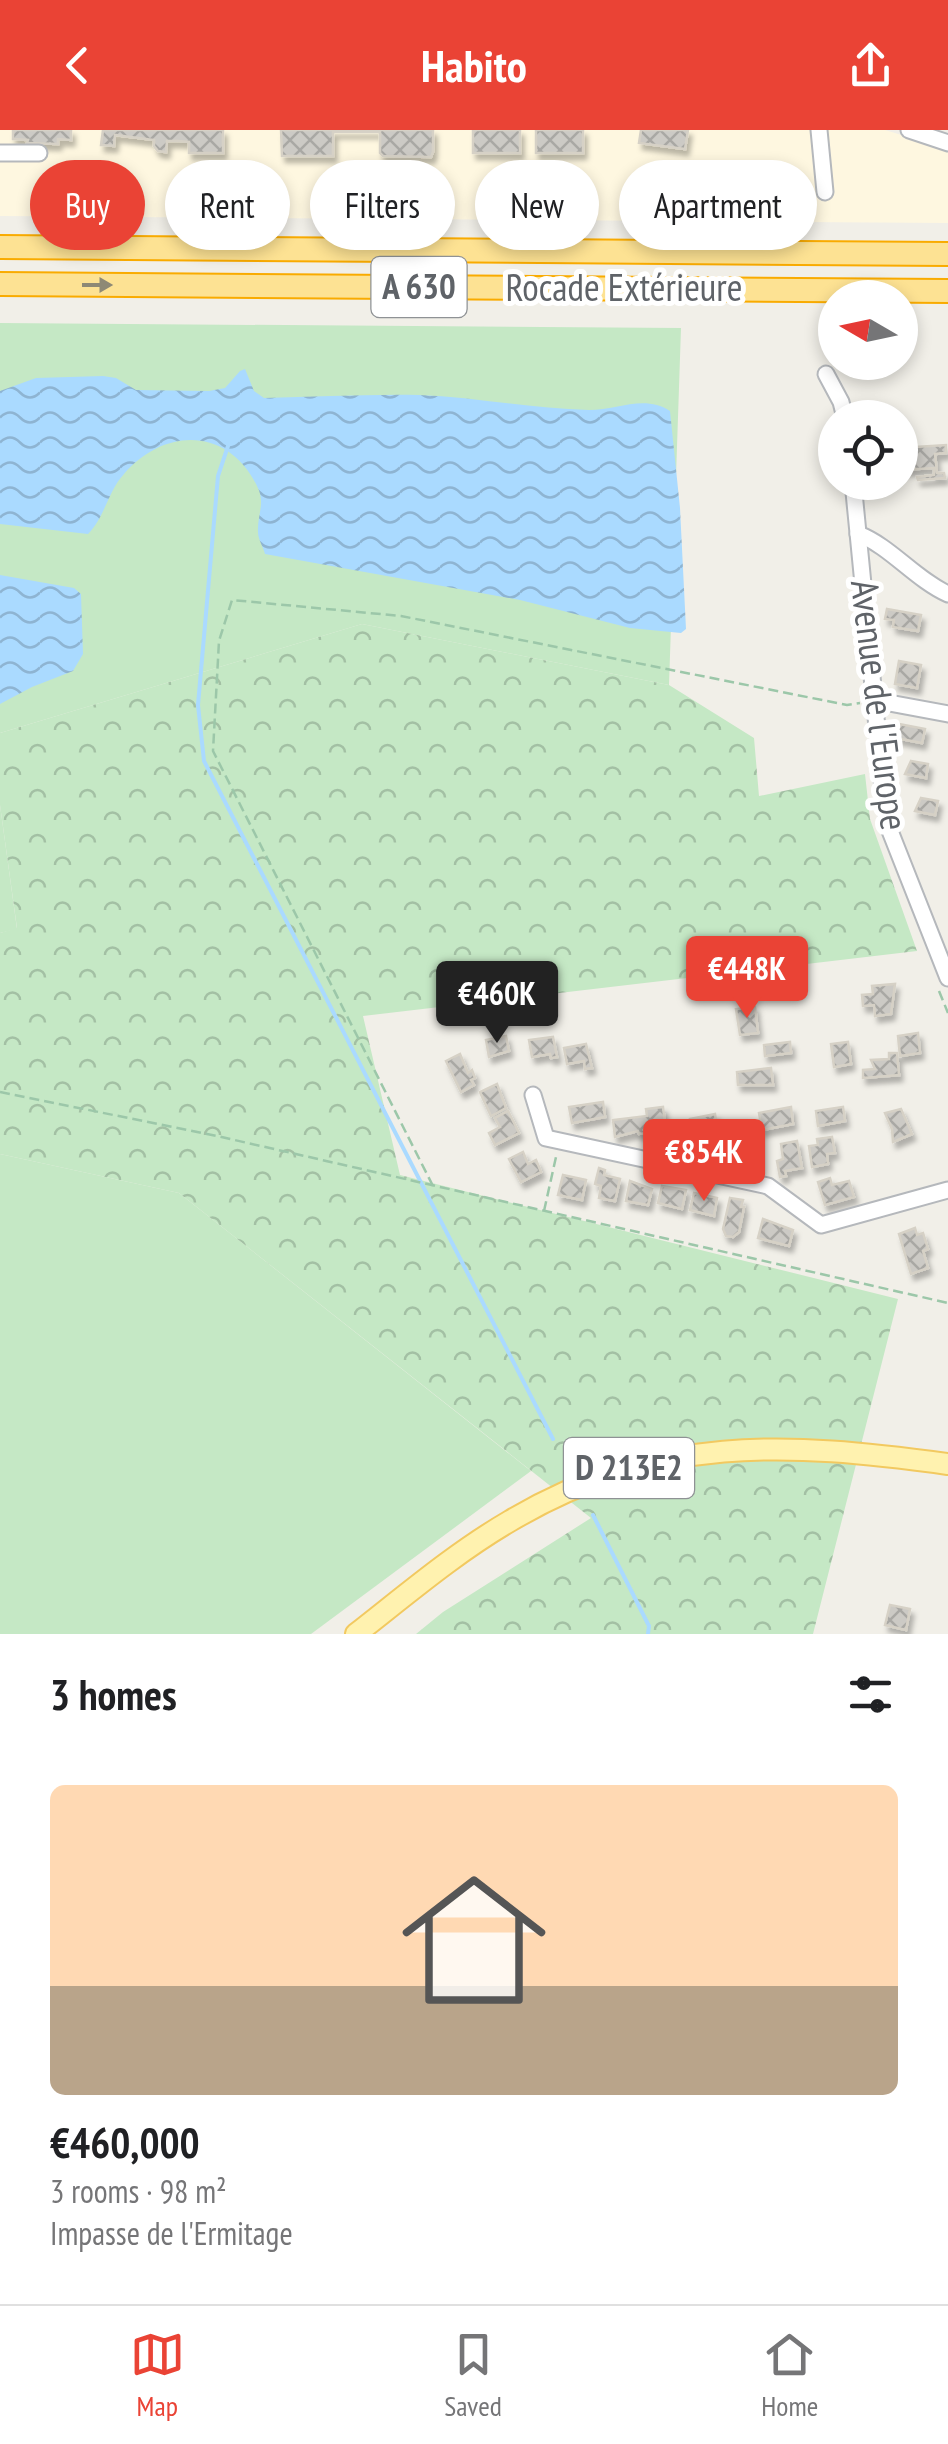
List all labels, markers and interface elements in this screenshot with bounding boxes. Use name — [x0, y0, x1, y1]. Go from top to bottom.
text: Habito — [421, 36, 527, 94]
icon: back — [50, 38, 105, 93]
icon: share — [843, 38, 898, 93]
chip: Buy — [30, 160, 145, 250]
chip: Rent — [165, 160, 290, 250]
chip: Filters — [310, 160, 455, 250]
chip: New — [475, 160, 599, 250]
chip: Apartment — [619, 160, 817, 250]
road number: A 630 — [372, 257, 466, 317]
street label: Rocade Extérieure — [506, 262, 742, 311]
one-way arrow — [82, 277, 114, 293]
north arrow — [818, 280, 918, 380]
map controls — [818, 280, 918, 500]
button: locate — [818, 400, 918, 500]
street label: Avenue de l'Europe — [841, 577, 920, 833]
pin: €448K — [677, 936, 817, 1021]
text: €448K — [708, 947, 786, 989]
pin: €460K — [427, 961, 567, 1046]
text: €460K — [458, 972, 536, 1014]
pin: €854K — [634, 1119, 774, 1204]
text: €854K — [665, 1130, 743, 1172]
road number: D 213E2 — [564, 1438, 694, 1498]
text: 3 homes — [50, 1667, 177, 1722]
icon: filters — [843, 1667, 898, 1722]
icon: home — [384, 1850, 564, 2030]
text: €460,000 — [50, 2115, 200, 2170]
text: 3 rooms · 98 m² — [50, 2170, 227, 2212]
text: Impasse de l'Ermitage — [50, 2212, 293, 2254]
tab: Map — [130, 2327, 185, 2424]
tab: Saved — [444, 2327, 502, 2424]
tab: Home — [761, 2327, 818, 2424]

